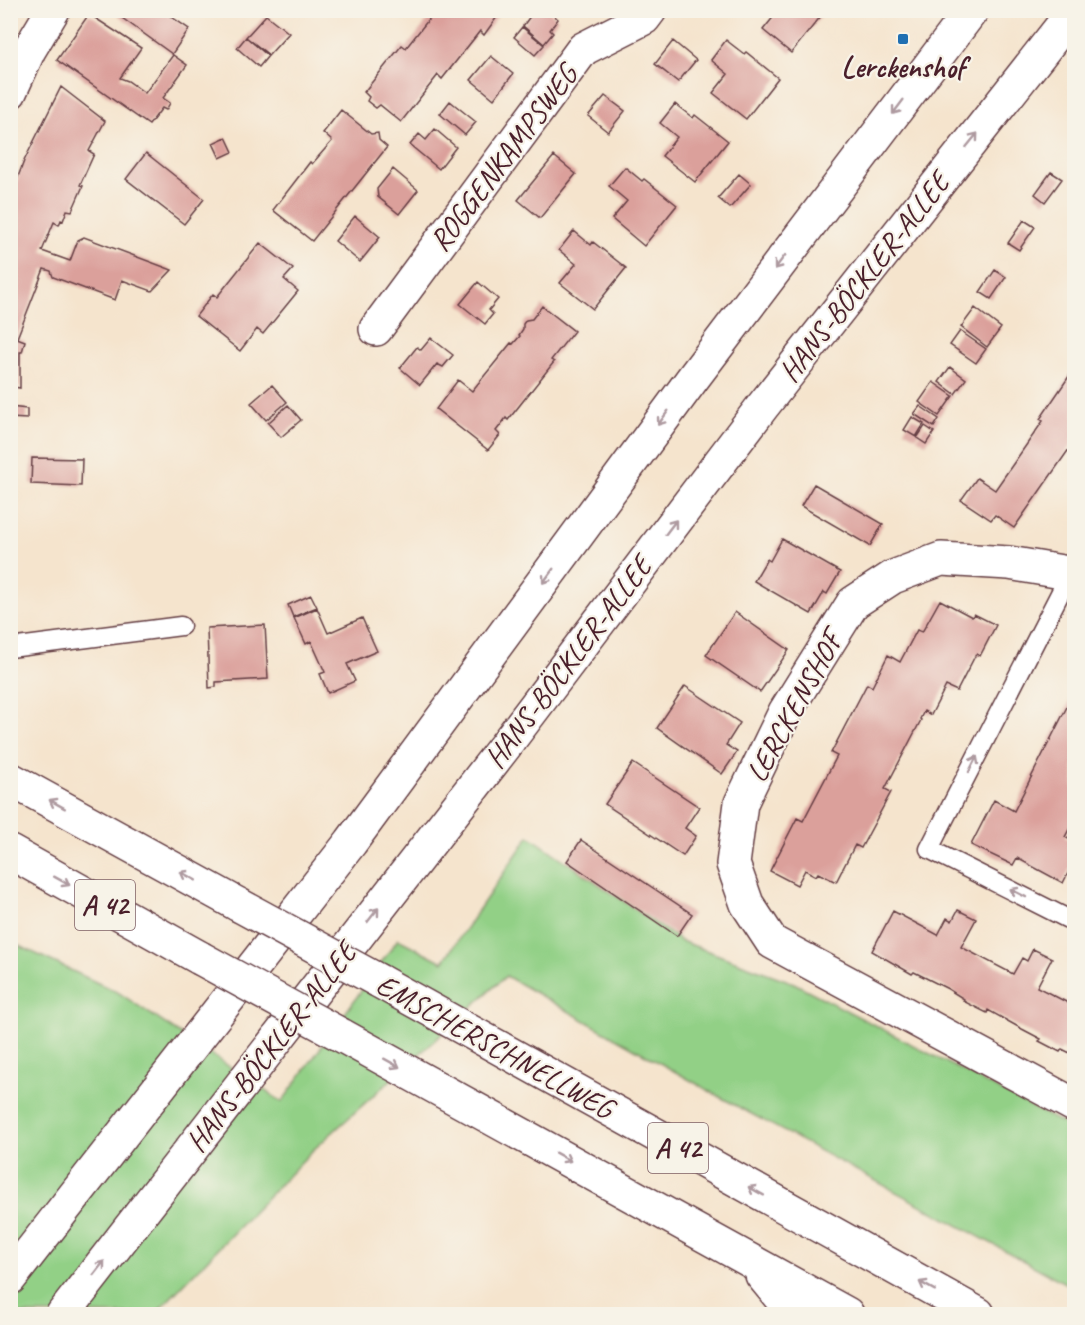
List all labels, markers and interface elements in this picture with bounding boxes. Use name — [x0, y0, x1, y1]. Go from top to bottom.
marker: Lerckenshof — [896, 32, 910, 46]
place label: Lerckenshof — [841, 48, 972, 86]
street label: ROGGENKAMPSWEG — [420, 55, 588, 259]
one-way arrow — [892, 99, 905, 115]
one-way arrow — [965, 132, 978, 148]
street label: HANS-BÖCKLER-ALLEE — [770, 162, 960, 390]
one-way arrow — [774, 254, 787, 270]
one-way arrow — [657, 410, 669, 426]
one-way arrow — [664, 520, 677, 536]
street label: HANS-BÖCKLER-ALLEE — [476, 546, 662, 776]
one-way arrow — [541, 567, 554, 583]
street label: LERCKENSHOF — [737, 619, 854, 788]
one-way arrow — [968, 755, 979, 773]
one-way arrow — [48, 798, 66, 809]
one-way arrow — [180, 870, 197, 882]
one-way arrow — [53, 875, 70, 887]
road number: A 42 — [75, 880, 135, 930]
one-way arrow — [1010, 887, 1027, 899]
one-way arrow — [367, 908, 380, 924]
street label: HANS-BÖCKLER-ALLEE — [177, 932, 367, 1160]
street label: EMSCHERSCHNELLWEG — [370, 965, 623, 1129]
one-way arrow — [383, 1057, 400, 1069]
road number: A 42 — [648, 1123, 708, 1173]
one-way arrow — [553, 1152, 571, 1163]
one-way arrow — [748, 1185, 766, 1196]
one-way arrow — [93, 1261, 106, 1277]
one-way arrow — [919, 1280, 936, 1292]

